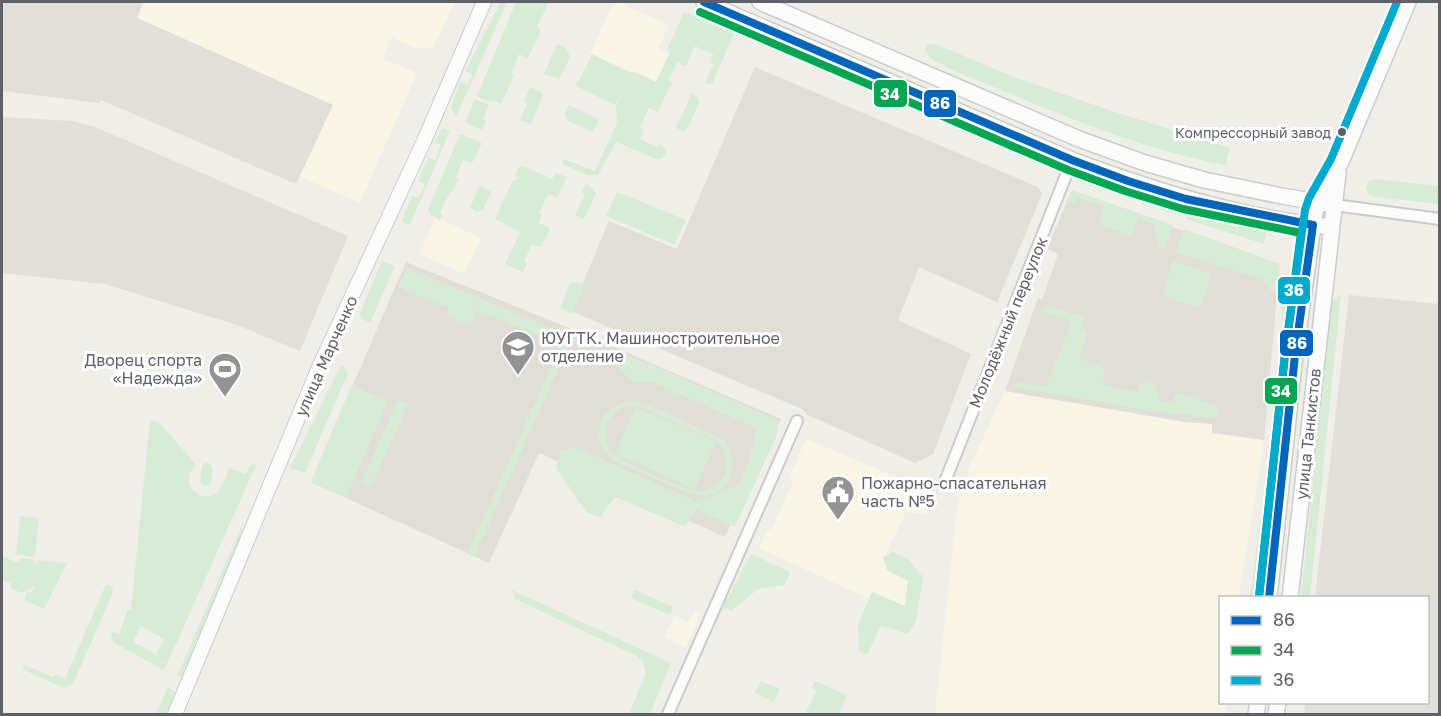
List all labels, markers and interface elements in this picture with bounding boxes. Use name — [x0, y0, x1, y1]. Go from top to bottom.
line badge: 34 — [873, 79, 908, 108]
text: 34 — [880, 84, 900, 104]
line badge: 86 — [923, 89, 957, 118]
text: 86 — [930, 93, 950, 113]
place label: Компрессорный завод — [1175, 124, 1332, 141]
marker: Компрессорный завод — [1336, 126, 1348, 138]
street label: Молодёжный переулок — [964, 233, 1052, 411]
line badge: 36 — [1277, 276, 1311, 305]
text: 36 — [1284, 280, 1304, 300]
street label: улица Марченко — [290, 293, 362, 419]
place label: ЮУГТК. Машиностроительное отделение — [541, 328, 780, 366]
school or university icon: ЮУГТК. Машиностроительное отделение — [500, 329, 536, 376]
line badge: 86 — [1279, 329, 1314, 357]
text: 86 — [1287, 333, 1307, 353]
place label: Дворец спорта «Надежда» — [84, 350, 202, 388]
sports icon: Дворец спорта «Надежда» — [207, 351, 243, 398]
street label: улица Танкистов — [1291, 367, 1325, 501]
line badge: 34 — [1264, 377, 1298, 405]
text: 34 — [1271, 381, 1291, 401]
place label: Пожарно-спасательная часть №5 — [861, 473, 1047, 511]
public building icon: Пожарно-спасательная часть №5 — [820, 474, 856, 521]
legend — [1219, 596, 1429, 704]
text: 86 — [1273, 608, 1295, 630]
text: 34 — [1273, 638, 1295, 660]
text: 36 — [1273, 668, 1294, 690]

